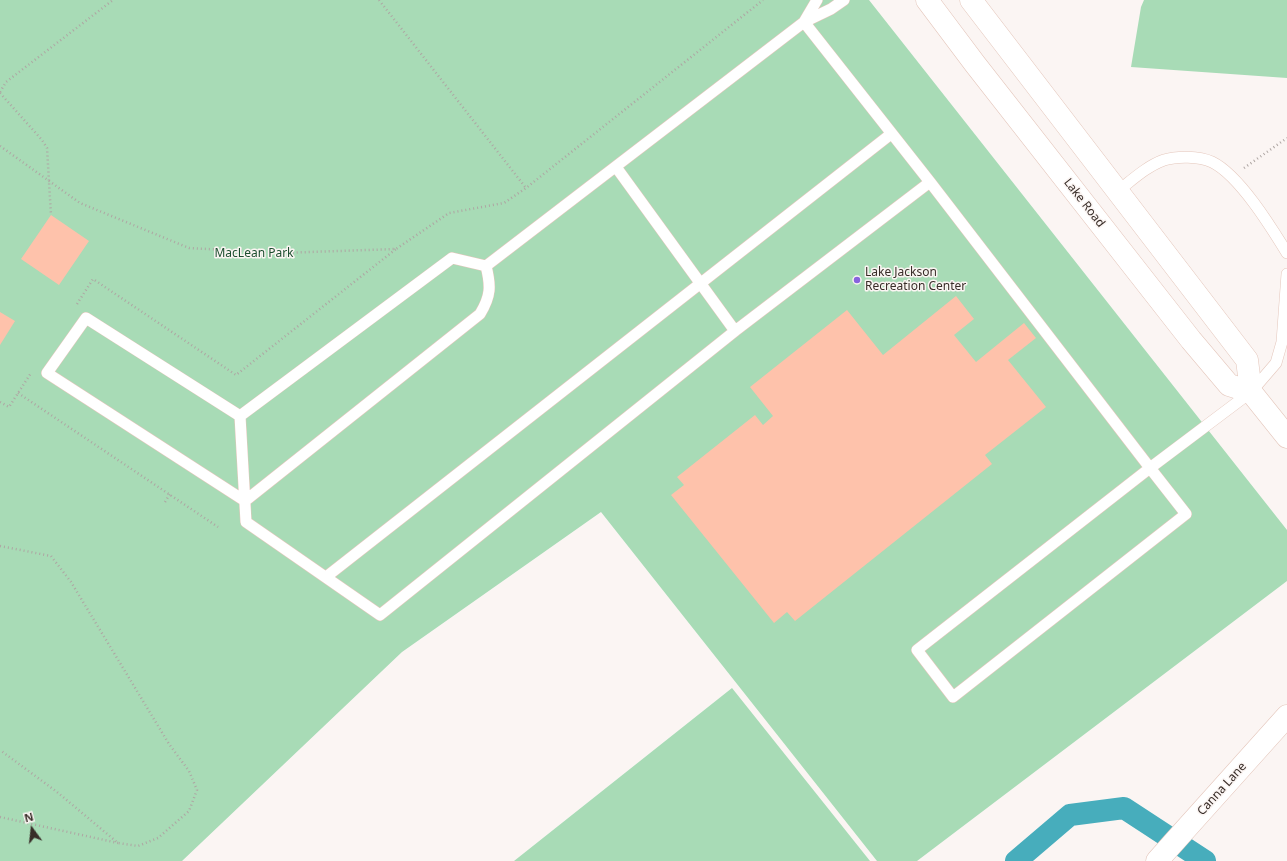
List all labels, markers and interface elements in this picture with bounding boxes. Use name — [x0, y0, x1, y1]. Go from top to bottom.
street label: Lake Road — [1060, 176, 1108, 230]
park label: MacLean Park — [214, 247, 294, 261]
place label: Lake Jackson Recreation Center — [865, 266, 966, 294]
marker: Lake Jackson Recreation Center — [852, 275, 862, 285]
street label: Canna Lane — [1194, 760, 1250, 818]
north arrow — [12, 809, 52, 849]
text: N — [22, 809, 35, 825]

